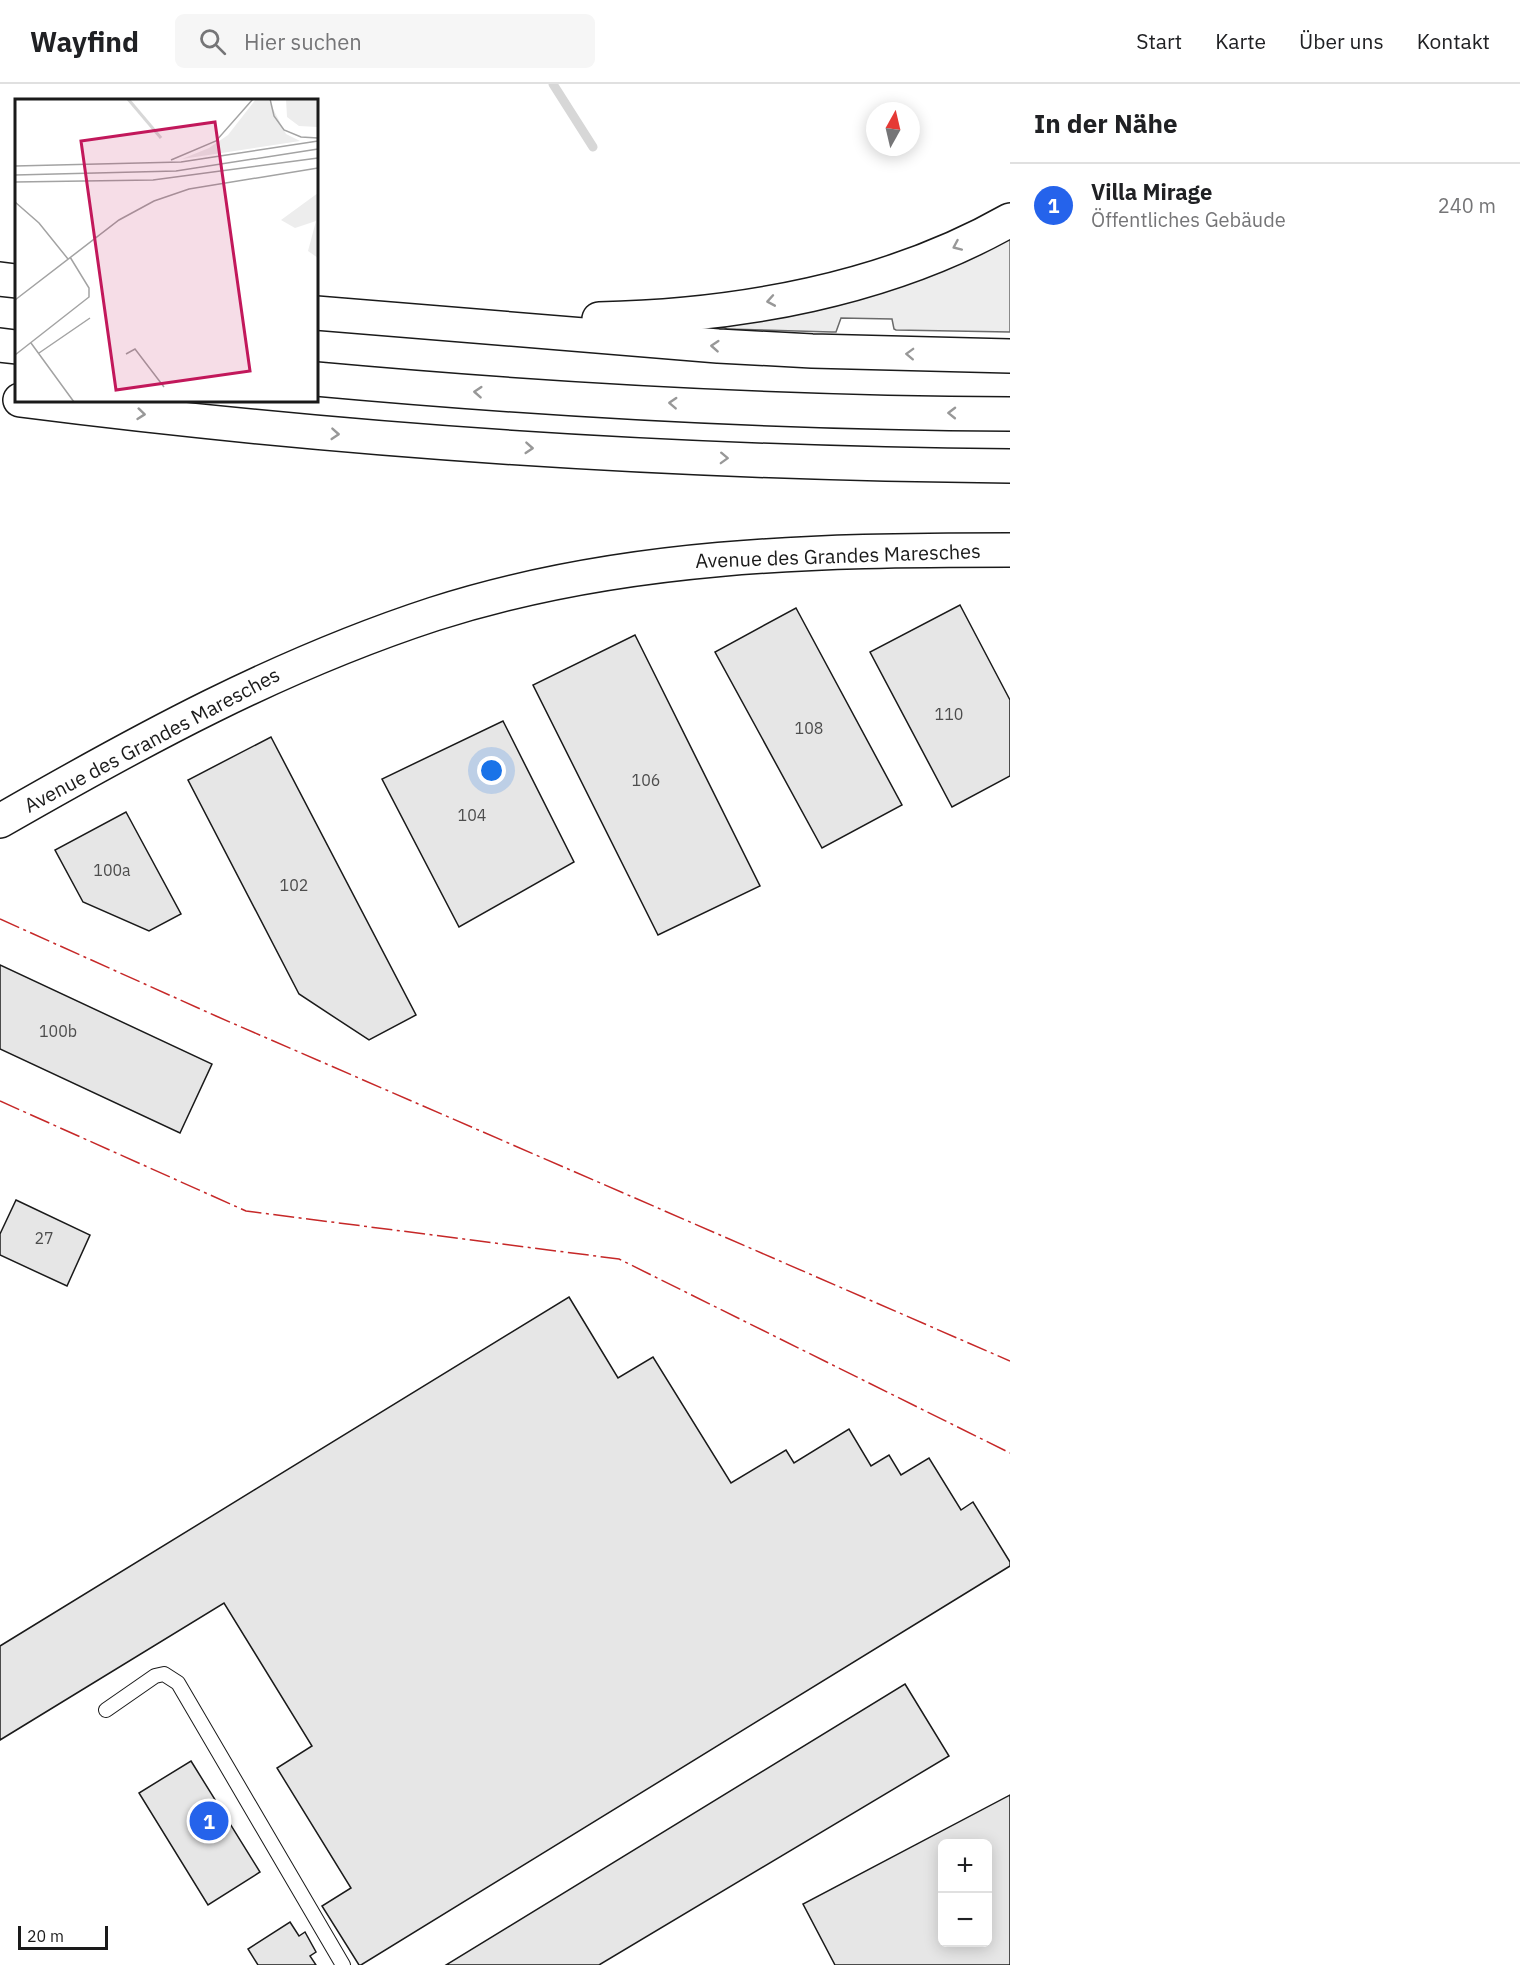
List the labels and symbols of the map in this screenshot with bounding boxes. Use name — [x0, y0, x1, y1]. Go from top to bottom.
inset map — [15, 99, 318, 402]
north arrow — [866, 102, 920, 156]
one-way arrow — [953, 238, 964, 250]
one-way arrow — [766, 294, 776, 307]
one-way arrow — [710, 340, 719, 353]
one-way arrow — [905, 348, 914, 360]
one-way arrow — [474, 385, 483, 398]
one-way arrow — [668, 397, 677, 410]
one-way arrow — [947, 406, 956, 419]
one-way arrow — [136, 407, 145, 420]
one-way arrow — [330, 427, 339, 440]
one-way arrow — [525, 441, 534, 454]
one-way arrow — [719, 452, 728, 465]
street label: Avenue des Grandes Maresches — [695, 537, 981, 574]
street label: Avenue des Grandes Maresches — [19, 661, 284, 819]
house number: 110 — [935, 704, 963, 724]
house number: 108 — [795, 718, 823, 738]
your location — [477, 756, 506, 785]
house number: 106 — [632, 770, 660, 790]
house number: 104 — [458, 805, 486, 825]
house number: 100a — [93, 860, 131, 880]
house number: 102 — [280, 875, 308, 895]
house number: 100b — [39, 1021, 77, 1041]
house number: 27 — [34, 1228, 54, 1248]
pin: 1 — [190, 1798, 228, 1844]
scale bar — [18, 1923, 108, 1950]

